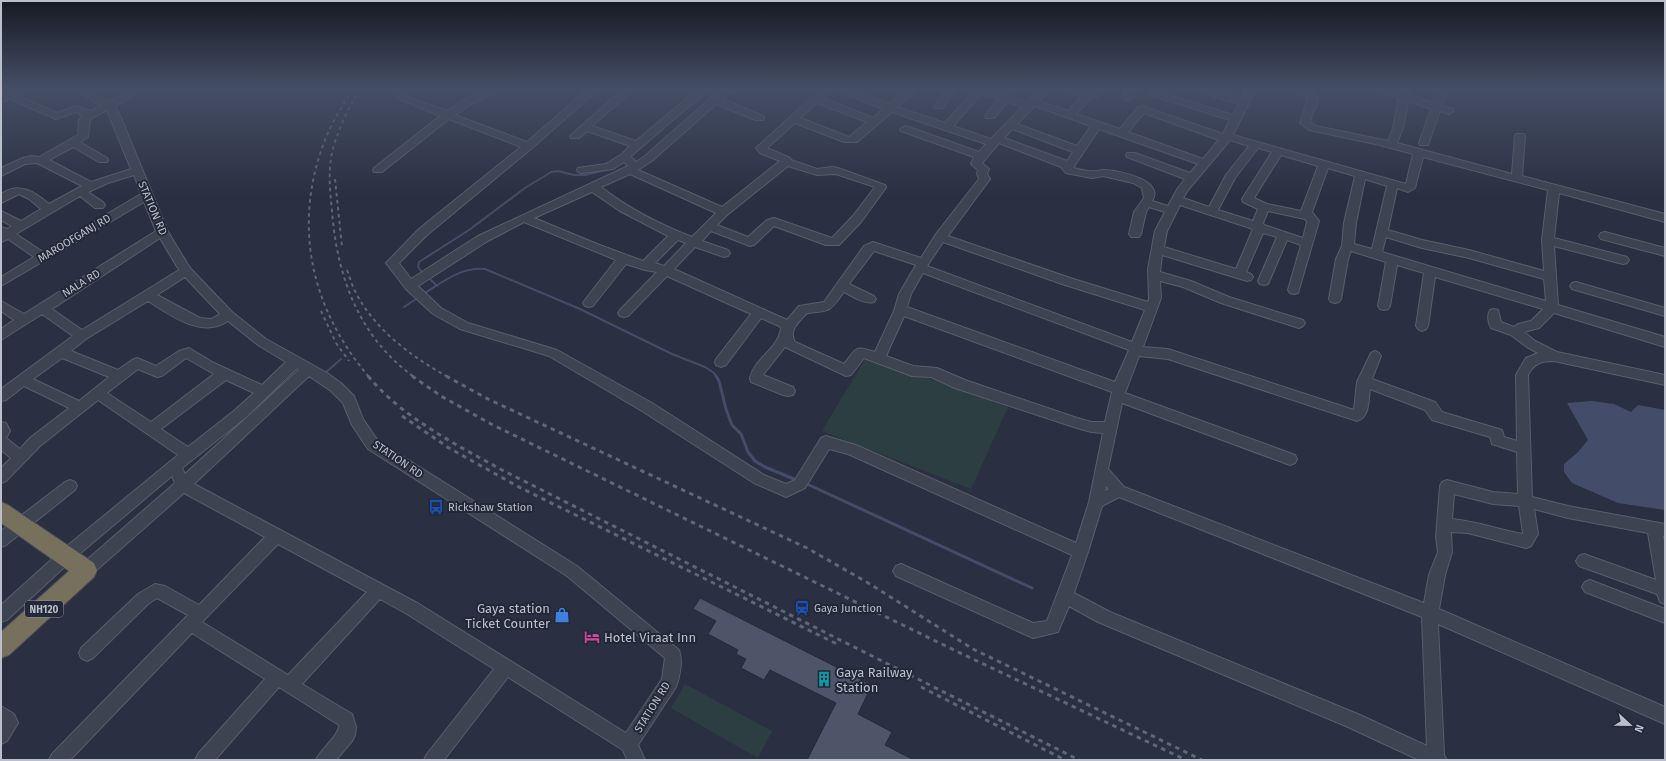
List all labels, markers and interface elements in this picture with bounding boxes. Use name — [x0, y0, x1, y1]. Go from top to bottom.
street label: STATION RD — [135, 179, 170, 237]
street label: MAROOFGANJ RD — [35, 212, 113, 265]
street label: NALA RD — [60, 267, 103, 300]
street label: STATION RD — [370, 438, 425, 481]
bus stop icon: Rickshaw Station — [427, 498, 445, 516]
place label: Rickshaw Station — [448, 501, 533, 514]
station icon: Gaya Junction — [793, 599, 811, 617]
road number: NH120 — [25, 601, 63, 617]
place label: Gaya station Ticket Counter — [465, 601, 550, 631]
place label: Gaya Junction — [814, 602, 882, 615]
shop icon: Gaya station Ticket Counter — [553, 606, 571, 624]
hotel icon: Hotel Viraat Inn — [583, 628, 601, 646]
place label: Hotel Viraat Inn — [604, 630, 696, 645]
place label: Gaya Railway Station — [836, 665, 913, 695]
building icon: Gaya Railway Station — [815, 670, 833, 688]
street label: STATION RD — [632, 679, 673, 735]
north arrow — [1610, 705, 1650, 745]
text: N — [1631, 723, 1646, 734]

